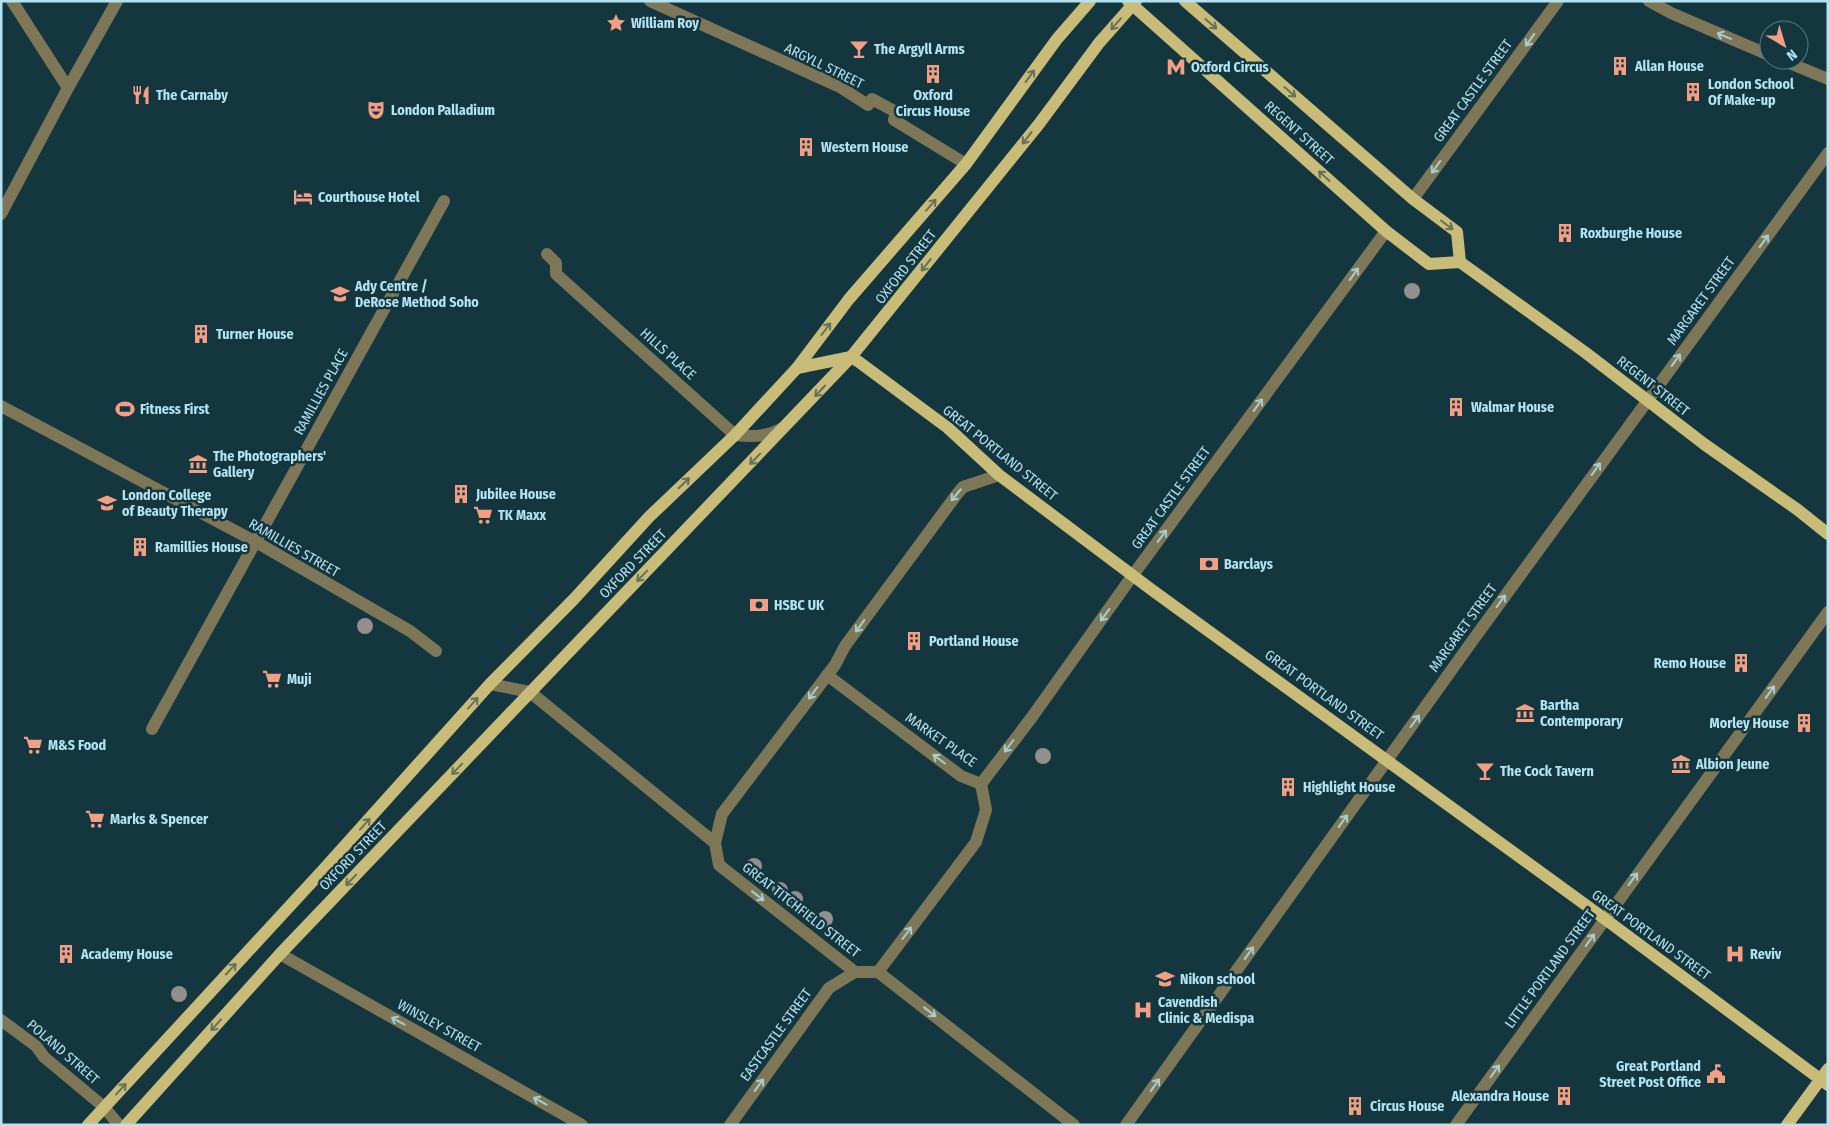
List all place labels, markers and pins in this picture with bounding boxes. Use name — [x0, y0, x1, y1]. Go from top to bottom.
place icon: William Roy — [605, 12, 627, 34]
place label: William Roy — [631, 15, 699, 32]
bar icon: The Argyll Arms — [848, 38, 870, 60]
place label: The Argyll Arms — [874, 41, 965, 58]
building icon: Allan House — [1609, 55, 1631, 77]
metro station icon: Oxford Circus — [1165, 56, 1187, 78]
place label: Allan House — [1634, 58, 1704, 75]
place label: Oxford Circus — [1191, 59, 1269, 76]
building icon: Oxford Circus House — [922, 63, 944, 85]
place label: London School Of Make-up — [1708, 76, 1794, 109]
building icon: London School Of Make-up — [1682, 81, 1704, 103]
restaurant icon: The Carnaby — [130, 84, 152, 106]
place label: The Carnaby — [156, 87, 228, 104]
place label: Oxford Circus House — [896, 87, 970, 120]
theatre icon: London Palladium — [365, 99, 387, 121]
place label: London Palladium — [391, 102, 495, 119]
building icon: Western House — [795, 136, 817, 158]
place label: Western House — [821, 139, 908, 156]
hotel icon: Courthouse Hotel — [292, 186, 314, 208]
place label: Courthouse Hotel — [318, 189, 420, 206]
building icon: Roxburghe House — [1554, 222, 1576, 244]
place label: Roxburghe House — [1580, 225, 1682, 242]
place label: Ady Centre / DeRose Method Soho — [354, 278, 479, 311]
school or university icon: Ady Centre / DeRose Method Soho — [329, 283, 351, 305]
building icon: Turner House — [190, 323, 212, 345]
place label: Turner House — [216, 326, 294, 343]
building icon: Walmar House — [1445, 396, 1467, 418]
sports icon: Fitness First — [114, 398, 136, 420]
place label: Walmar House — [1471, 399, 1554, 416]
place label: Fitness First — [140, 401, 211, 418]
place label: The Photographers' Gallery — [213, 448, 326, 481]
museum icon: The Photographers' Gallery — [187, 453, 209, 475]
building icon: Jubilee House — [450, 483, 472, 505]
place label: Jubilee House — [475, 486, 556, 503]
place label: London College of Beauty Therapy — [122, 487, 228, 520]
school or university icon: London College of Beauty Therapy — [96, 492, 118, 514]
supermarket icon: TK Maxx — [472, 504, 494, 526]
place label: TK Maxx — [498, 507, 547, 524]
building icon: Ramillies House — [129, 536, 151, 558]
place label: Ramillies House — [155, 539, 248, 556]
bank icon: Barclays — [1198, 553, 1220, 575]
place label: Barclays — [1224, 556, 1273, 573]
bank icon: HSBC UK — [748, 594, 770, 616]
place label: HSBC UK — [774, 597, 825, 614]
building icon: Portland House — [903, 630, 925, 652]
place label: Portland House — [929, 633, 1019, 650]
building icon: Remo House — [1730, 652, 1752, 674]
place label: Remo House — [1654, 655, 1726, 672]
supermarket icon: Muji — [261, 668, 283, 690]
place label: Muji — [287, 671, 312, 688]
place label: Bartha Contemporary — [1540, 697, 1623, 730]
museum icon: Bartha Contemporary — [1514, 702, 1536, 724]
building icon: Morley House — [1793, 712, 1815, 734]
place label: Morley House — [1710, 715, 1789, 732]
supermarket icon: M&S Food — [22, 734, 44, 756]
place label: M&S Food — [48, 737, 106, 754]
museum icon: Albion Jeune — [1670, 753, 1692, 775]
place label: Albion Jeune — [1695, 756, 1769, 773]
bar icon: The Cock Tavern — [1474, 760, 1496, 782]
place label: The Cock Tavern — [1500, 763, 1594, 780]
building icon: Highlight House — [1277, 776, 1299, 798]
place label: Highlight House — [1303, 779, 1395, 796]
supermarket icon: Marks & Spencer — [84, 808, 106, 830]
place label: Marks & Spencer — [110, 811, 209, 828]
building icon: Academy House — [55, 943, 77, 965]
hospital icon: Reviv — [1724, 943, 1746, 965]
place label: Academy House — [80, 946, 173, 963]
place label: Reviv — [1750, 946, 1782, 963]
school or university icon: Nikon school — [1154, 968, 1176, 990]
place label: Nikon school — [1180, 971, 1255, 988]
place label: Cavendish Clinic & Medispa — [1158, 994, 1254, 1027]
hospital icon: Cavendish Clinic & Medispa — [1132, 999, 1154, 1021]
place label: Great Portland Street Post Office — [1599, 1058, 1701, 1091]
public building icon: Great Portland Street Post Office — [1705, 1063, 1727, 1085]
building icon: Alexandra House — [1553, 1085, 1575, 1107]
place label: Alexandra House — [1450, 1088, 1549, 1105]
building icon: Circus House — [1344, 1095, 1366, 1117]
place label: Circus House — [1370, 1098, 1444, 1115]

